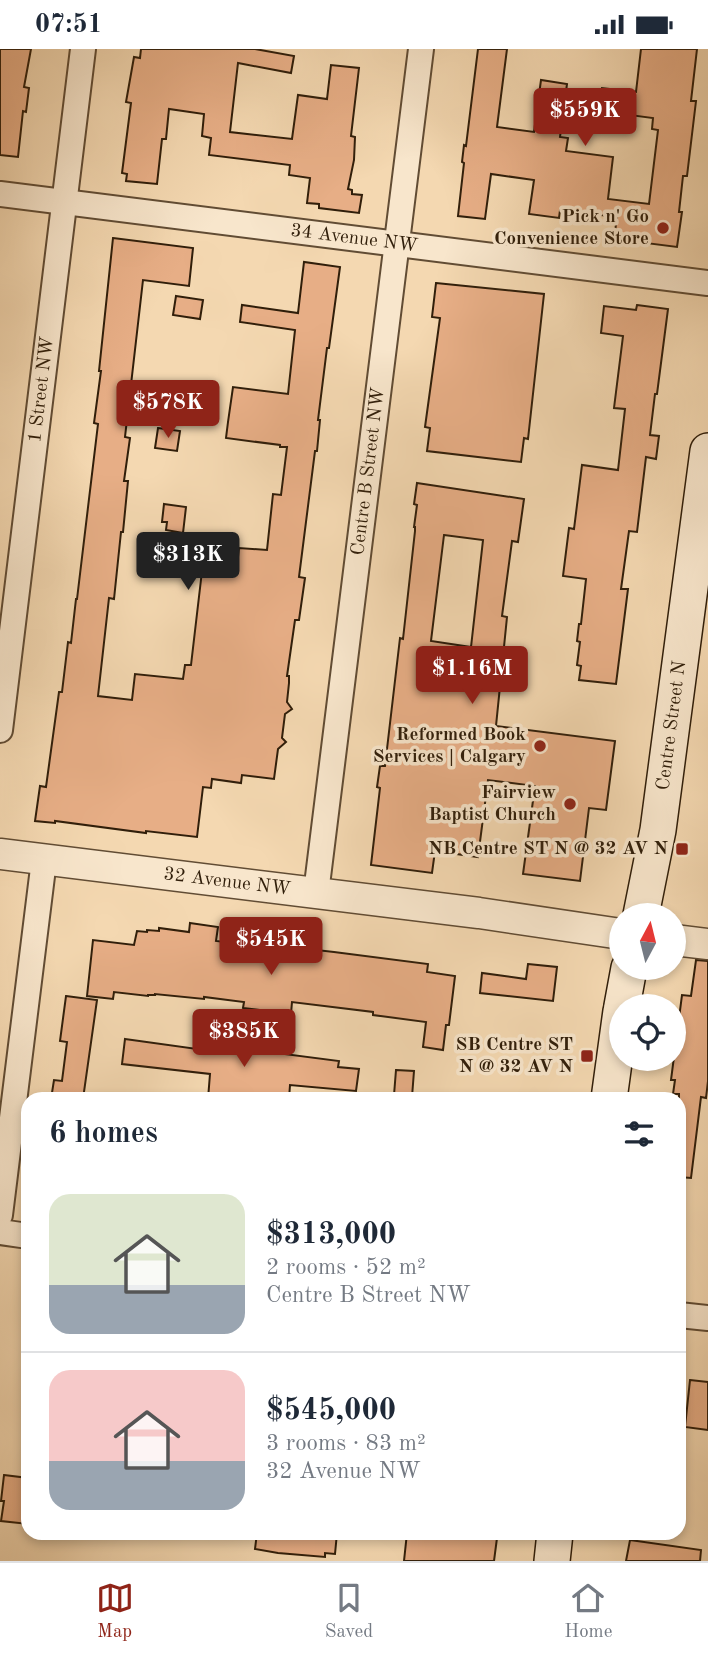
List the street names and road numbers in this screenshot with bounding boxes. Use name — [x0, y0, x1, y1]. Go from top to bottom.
street label: 34 Avenue NW — [289, 221, 419, 256]
street label: 1 Street NW — [26, 335, 57, 444]
street label: Centre B Street NW — [349, 386, 388, 556]
street label: Centre Street N — [654, 659, 690, 792]
street label: 32 Avenue NW — [163, 865, 292, 899]

